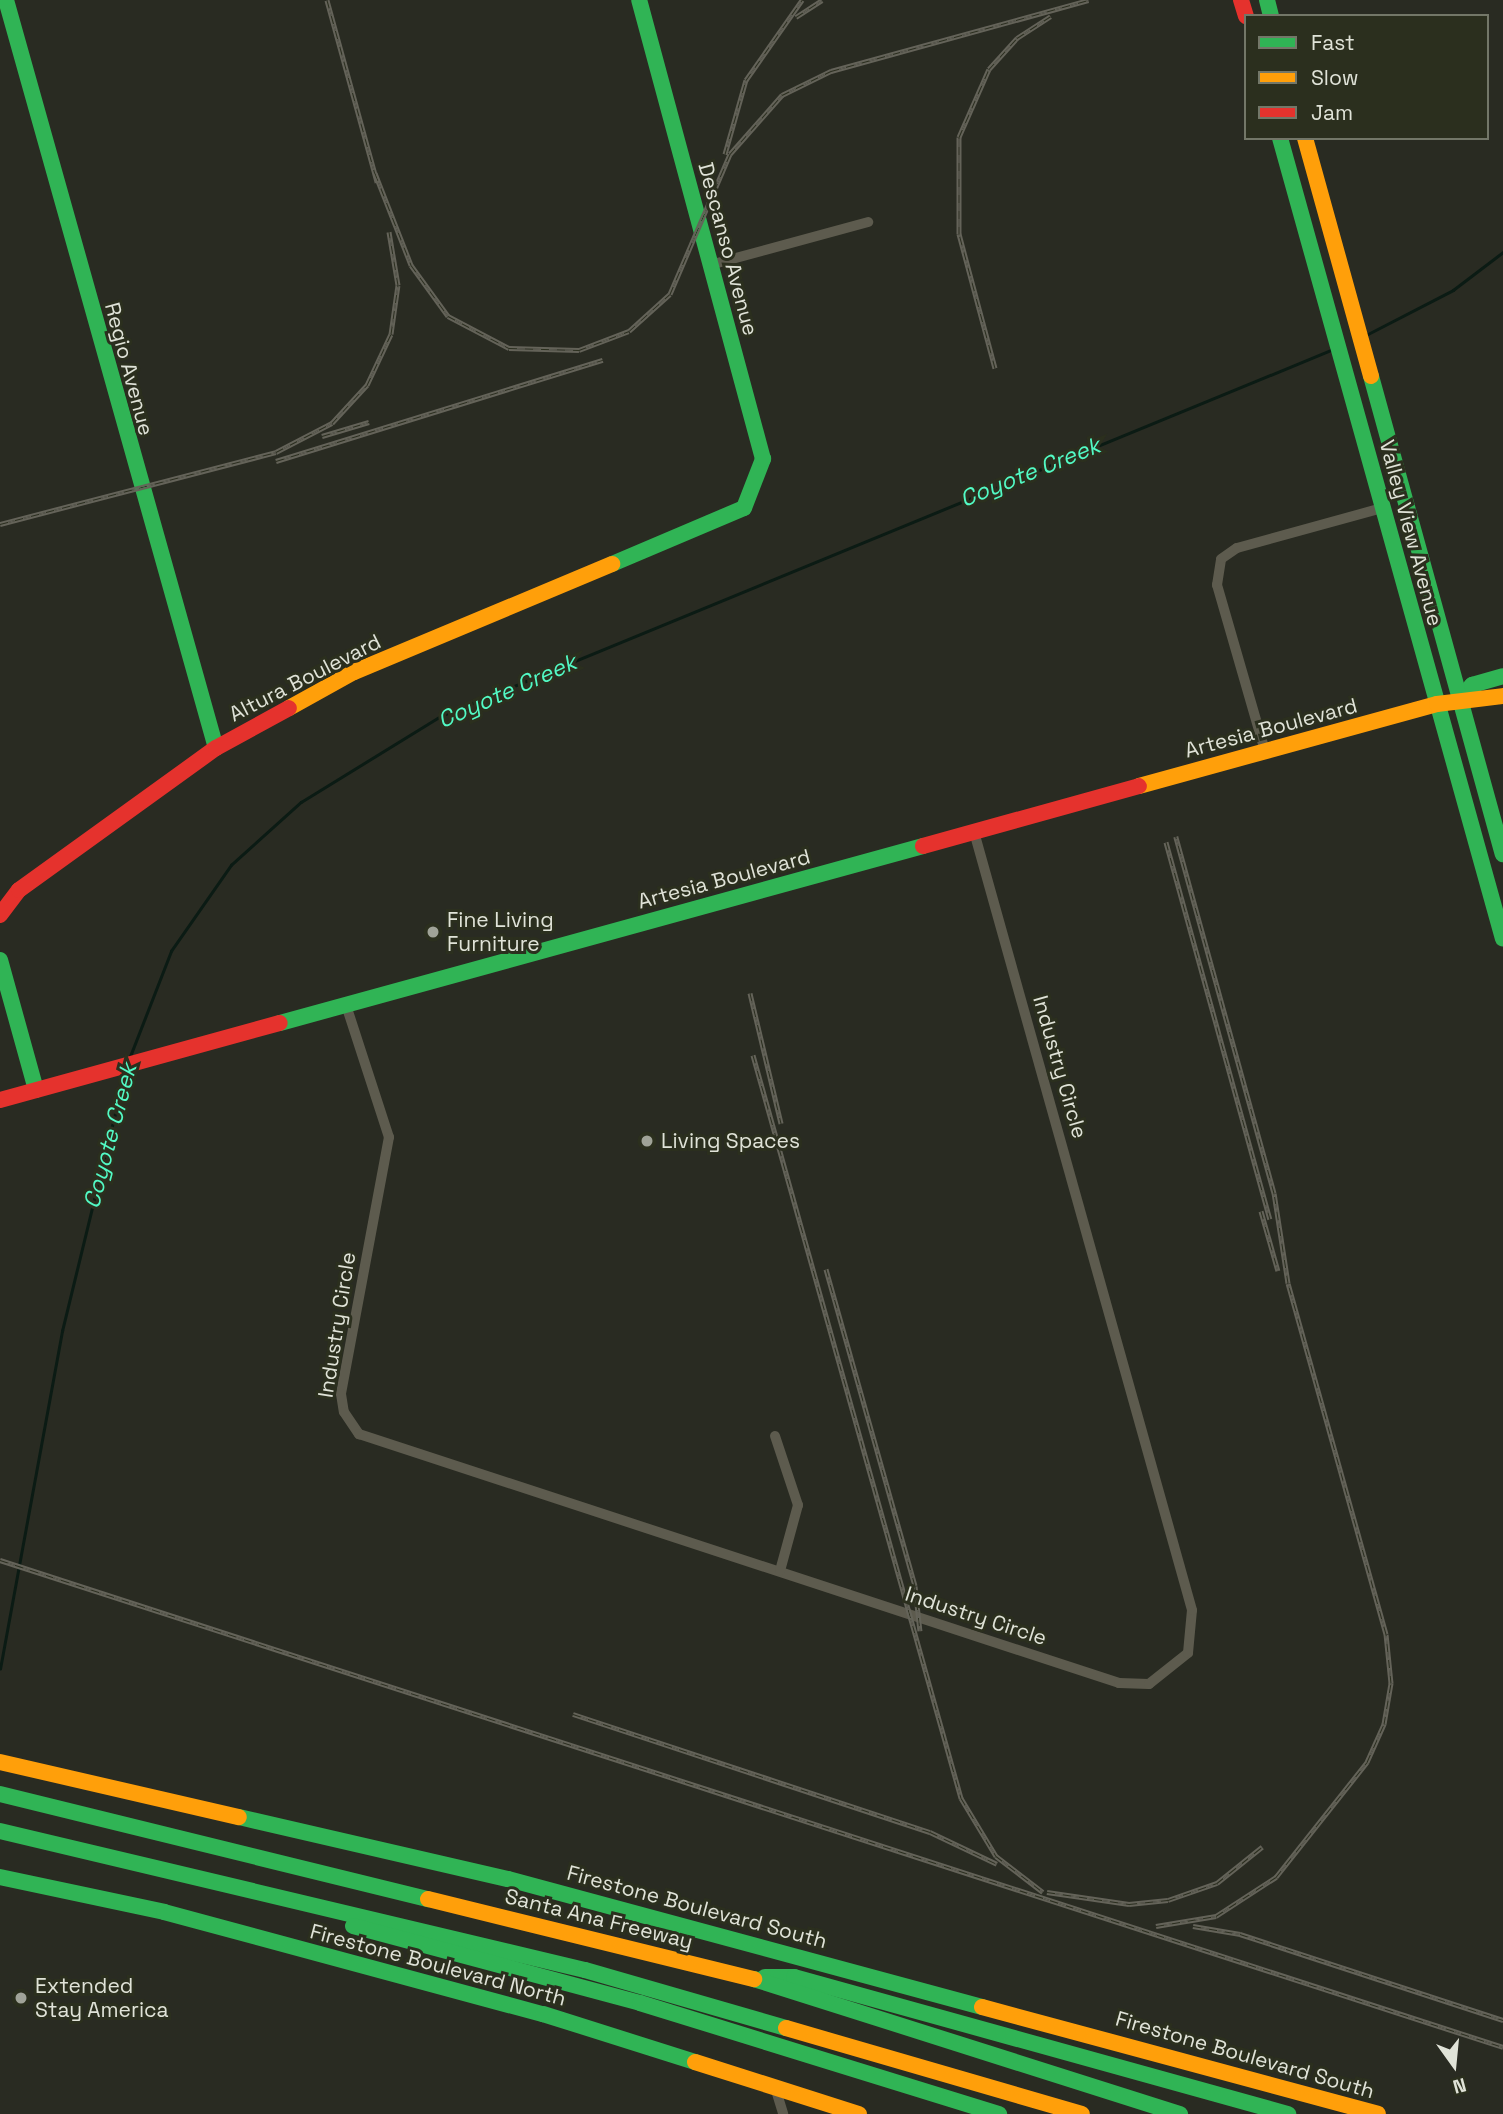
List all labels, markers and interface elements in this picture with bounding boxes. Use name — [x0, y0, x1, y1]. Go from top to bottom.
legend — [1244, 14, 1489, 140]
text: Fast — [1311, 29, 1355, 56]
text: Slow — [1311, 64, 1359, 91]
text: Jam — [1311, 99, 1353, 126]
street label: Descanso Avenue — [693, 160, 763, 338]
street label: Regio Avenue — [99, 300, 159, 438]
water label: Coyote Creek — [956, 431, 1104, 513]
street label: Valley View Avenue — [1374, 437, 1448, 629]
street label: Altura Boulevard — [225, 629, 385, 727]
water label: Coyote Creek — [433, 648, 581, 734]
street label: Artesia Boulevard — [1182, 693, 1360, 763]
street label: Artesia Boulevard — [635, 844, 813, 914]
place label: Fine Living Furniture — [447, 907, 554, 957]
marker: Fine Living Furniture — [425, 924, 441, 940]
street label: Industry Circle — [1028, 993, 1092, 1141]
water label: Coyote Creek — [77, 1060, 143, 1212]
place label: Living Spaces — [661, 1128, 800, 1154]
marker: Living Spaces — [639, 1133, 655, 1149]
street label: Industry Circle — [313, 1250, 361, 1400]
street label: Industry Circle — [902, 1581, 1050, 1651]
street label: Firestone Boulevard South — [564, 1860, 830, 1954]
street label: Santa Ana Freeway — [502, 1883, 696, 1955]
street label: Firestone Boulevard North — [307, 1919, 569, 2011]
place label: Extended Stay America — [35, 1973, 169, 2023]
marker: Extended Stay America — [13, 1990, 29, 2006]
street label: Firestone Boulevard South — [1113, 2006, 1377, 2104]
north arrow — [1419, 2030, 1489, 2100]
text: N — [1450, 2072, 1469, 2099]

